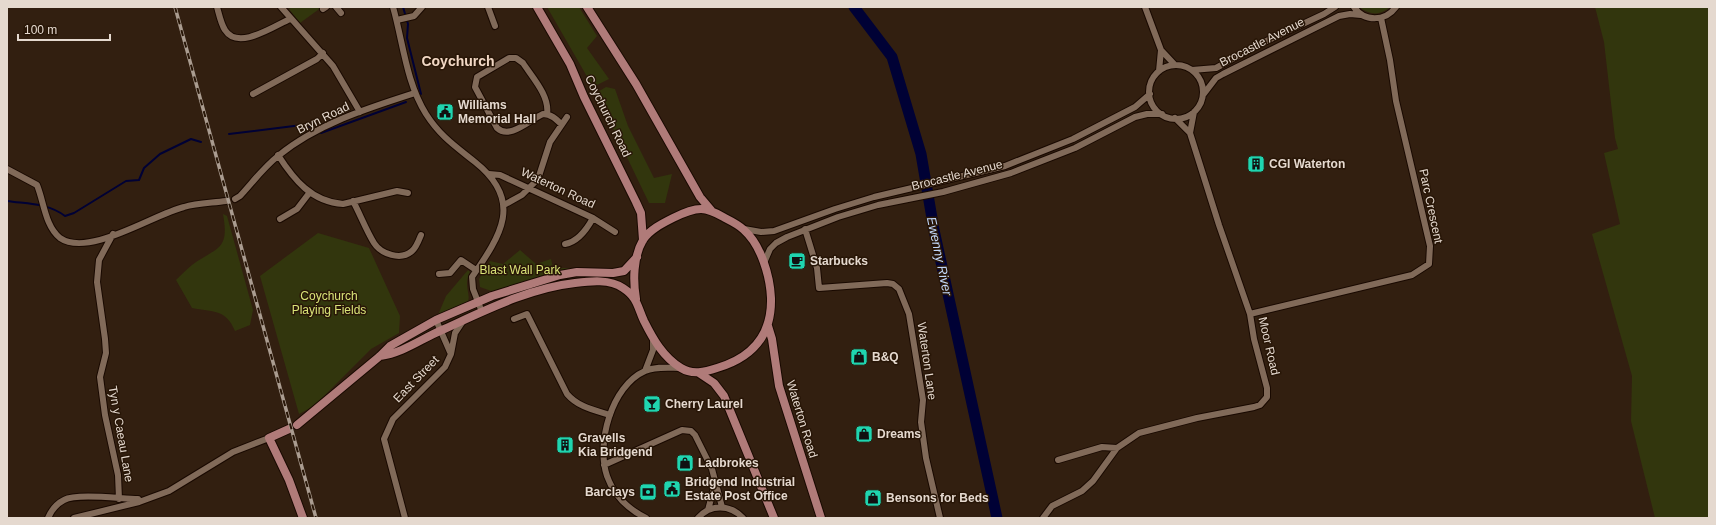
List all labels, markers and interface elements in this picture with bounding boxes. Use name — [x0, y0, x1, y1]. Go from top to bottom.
street label: Brocastle Avenue — [1217, 14, 1307, 69]
scale bar — [18, 16, 110, 42]
text: 100 m — [24, 23, 57, 37]
district label: Coychurch — [421, 53, 495, 69]
street label: Coychurch Road — [582, 73, 634, 159]
place label: Williams Memorial Hall — [458, 98, 536, 126]
street label: Bryn Road — [294, 99, 352, 137]
public building icon: Williams Memorial Hall — [435, 102, 455, 122]
building icon: CGI Waterton — [1246, 154, 1266, 174]
street label: Brocastle Avenue — [910, 157, 1004, 193]
place label: CGI Waterton — [1269, 157, 1345, 171]
street label: Waterton Road — [519, 165, 597, 211]
street label: Parc Crescent — [1416, 167, 1446, 245]
water label: Ewenny River — [924, 215, 955, 298]
cafe icon: Starbucks — [787, 251, 807, 271]
place label: Starbucks — [810, 254, 868, 268]
park label: Blast Wall Park — [480, 263, 561, 277]
park label: Coychurch Playing Fields — [292, 289, 366, 317]
street label: Moor Road — [1256, 315, 1282, 377]
street label: Waterton Lane — [915, 321, 939, 401]
shop icon: B&Q — [849, 347, 869, 367]
place label: B&Q — [872, 350, 899, 364]
street label: East Street — [390, 352, 442, 405]
street label: Waterton Road — [784, 379, 820, 459]
street label: Tyn y Caeau Lane — [106, 385, 136, 483]
bar icon: Cherry Laurel — [642, 394, 662, 414]
place label: Cherry Laurel — [665, 397, 743, 411]
shop icon: Dreams — [854, 424, 874, 444]
place label: Dreams — [877, 427, 921, 441]
place label: Gravells Kia Bridgend — [578, 431, 653, 459]
building icon: Gravells Kia Bridgend — [555, 435, 575, 455]
shop icon: Ladbrokes — [675, 453, 695, 473]
place label: Ladbrokes — [698, 456, 759, 470]
place label: Bridgend Industrial Estate Post Office — [685, 475, 795, 503]
public building icon: Bridgend Industrial Estate Post Office — [662, 479, 682, 499]
bank icon: Barclays — [638, 482, 658, 502]
place label: Barclays — [585, 485, 635, 499]
shop icon: Bensons for Beds — [863, 488, 883, 508]
place label: Bensons for Beds — [886, 491, 989, 505]

